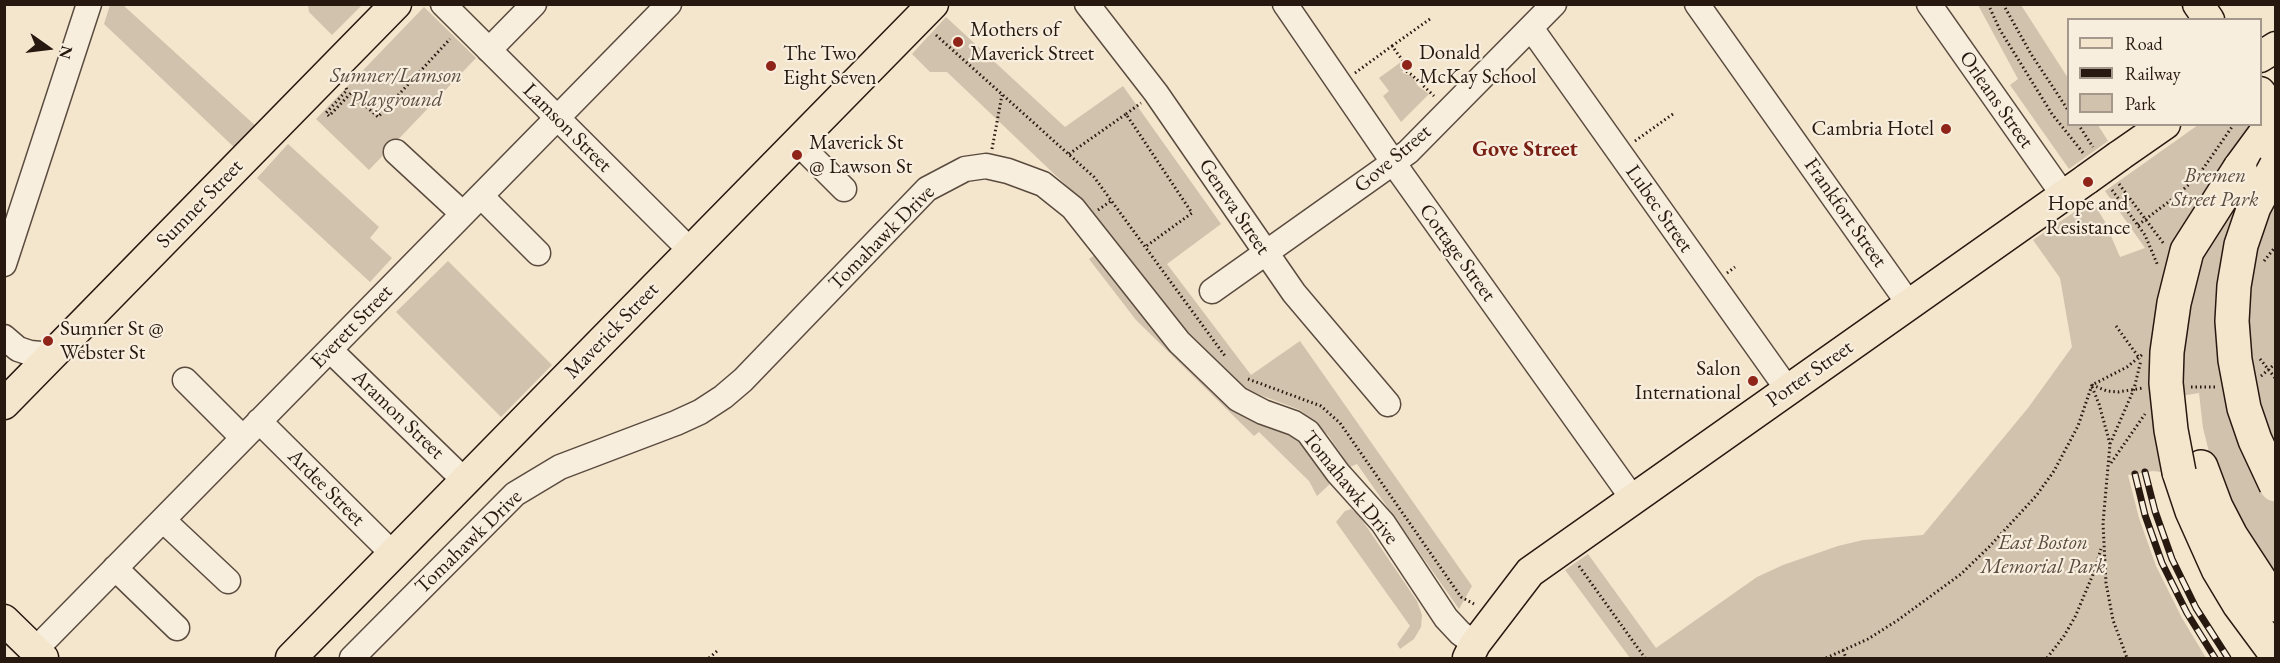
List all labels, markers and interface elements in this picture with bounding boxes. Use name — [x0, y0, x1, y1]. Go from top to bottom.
place label: Mothers of Maverick Street — [970, 17, 1094, 67]
north arrow — [18, 18, 78, 78]
legend — [2067, 18, 2262, 126]
text: Road — [2125, 32, 2163, 55]
marker: Mothers of Maverick Street — [951, 35, 965, 49]
place label: Donald McKay School — [1419, 40, 1537, 90]
place label: The Two Eight Seven — [783, 41, 877, 91]
text: N — [54, 44, 78, 61]
street label: Orleans Street — [1953, 47, 2039, 153]
marker: Donald McKay School — [1400, 58, 1414, 72]
marker: The Two Eight Seven — [764, 59, 778, 73]
text: Railway — [2125, 62, 2181, 85]
park label: Sumner/Lamson Playground — [330, 63, 462, 113]
street label: Lamson Street — [517, 78, 617, 178]
text: Park — [2125, 92, 2156, 115]
place label: Cambria Hotel — [1812, 116, 1934, 142]
street label: Gove Street — [1349, 120, 1437, 198]
marker: Cambria Hotel — [1939, 122, 1953, 136]
place label: Maverick St @ Lawson St — [809, 130, 912, 180]
district label: Gove Street — [1472, 137, 1578, 163]
marker: Maverick St @ Lawson St — [790, 148, 804, 162]
street label: Sumner Street — [151, 154, 249, 254]
street label: Geneva Street — [1193, 154, 1275, 260]
street label: Frankfort Street — [1798, 154, 1892, 272]
street label: Lubec Street — [1620, 160, 1698, 258]
park label: Bremen Street Park — [2172, 163, 2258, 213]
marker: Hope and Resistance — [2081, 175, 2095, 189]
street label: Tomahawk Drive — [824, 180, 940, 296]
place label: Hope and Resistance — [2046, 191, 2130, 241]
street label: Cottage Street — [1413, 199, 1501, 307]
street label: Maverick Street — [560, 278, 664, 384]
street label: Everett Street — [306, 280, 398, 374]
place label: Sumner St @ Webster St — [60, 316, 164, 366]
marker: Sumner St @ Webster St — [41, 334, 55, 348]
street label: Porter Street — [1762, 335, 1858, 413]
place label: Salon International — [1635, 356, 1741, 406]
street label: Aramon Street — [347, 365, 449, 465]
marker: Salon International — [1746, 374, 1760, 388]
street label: Tomahawk Drive — [1296, 426, 1404, 550]
street label: Ardee Street — [282, 444, 370, 532]
street label: Tomahawk Drive — [410, 485, 528, 599]
park label: East Boston Memorial Park — [1980, 530, 2106, 580]

